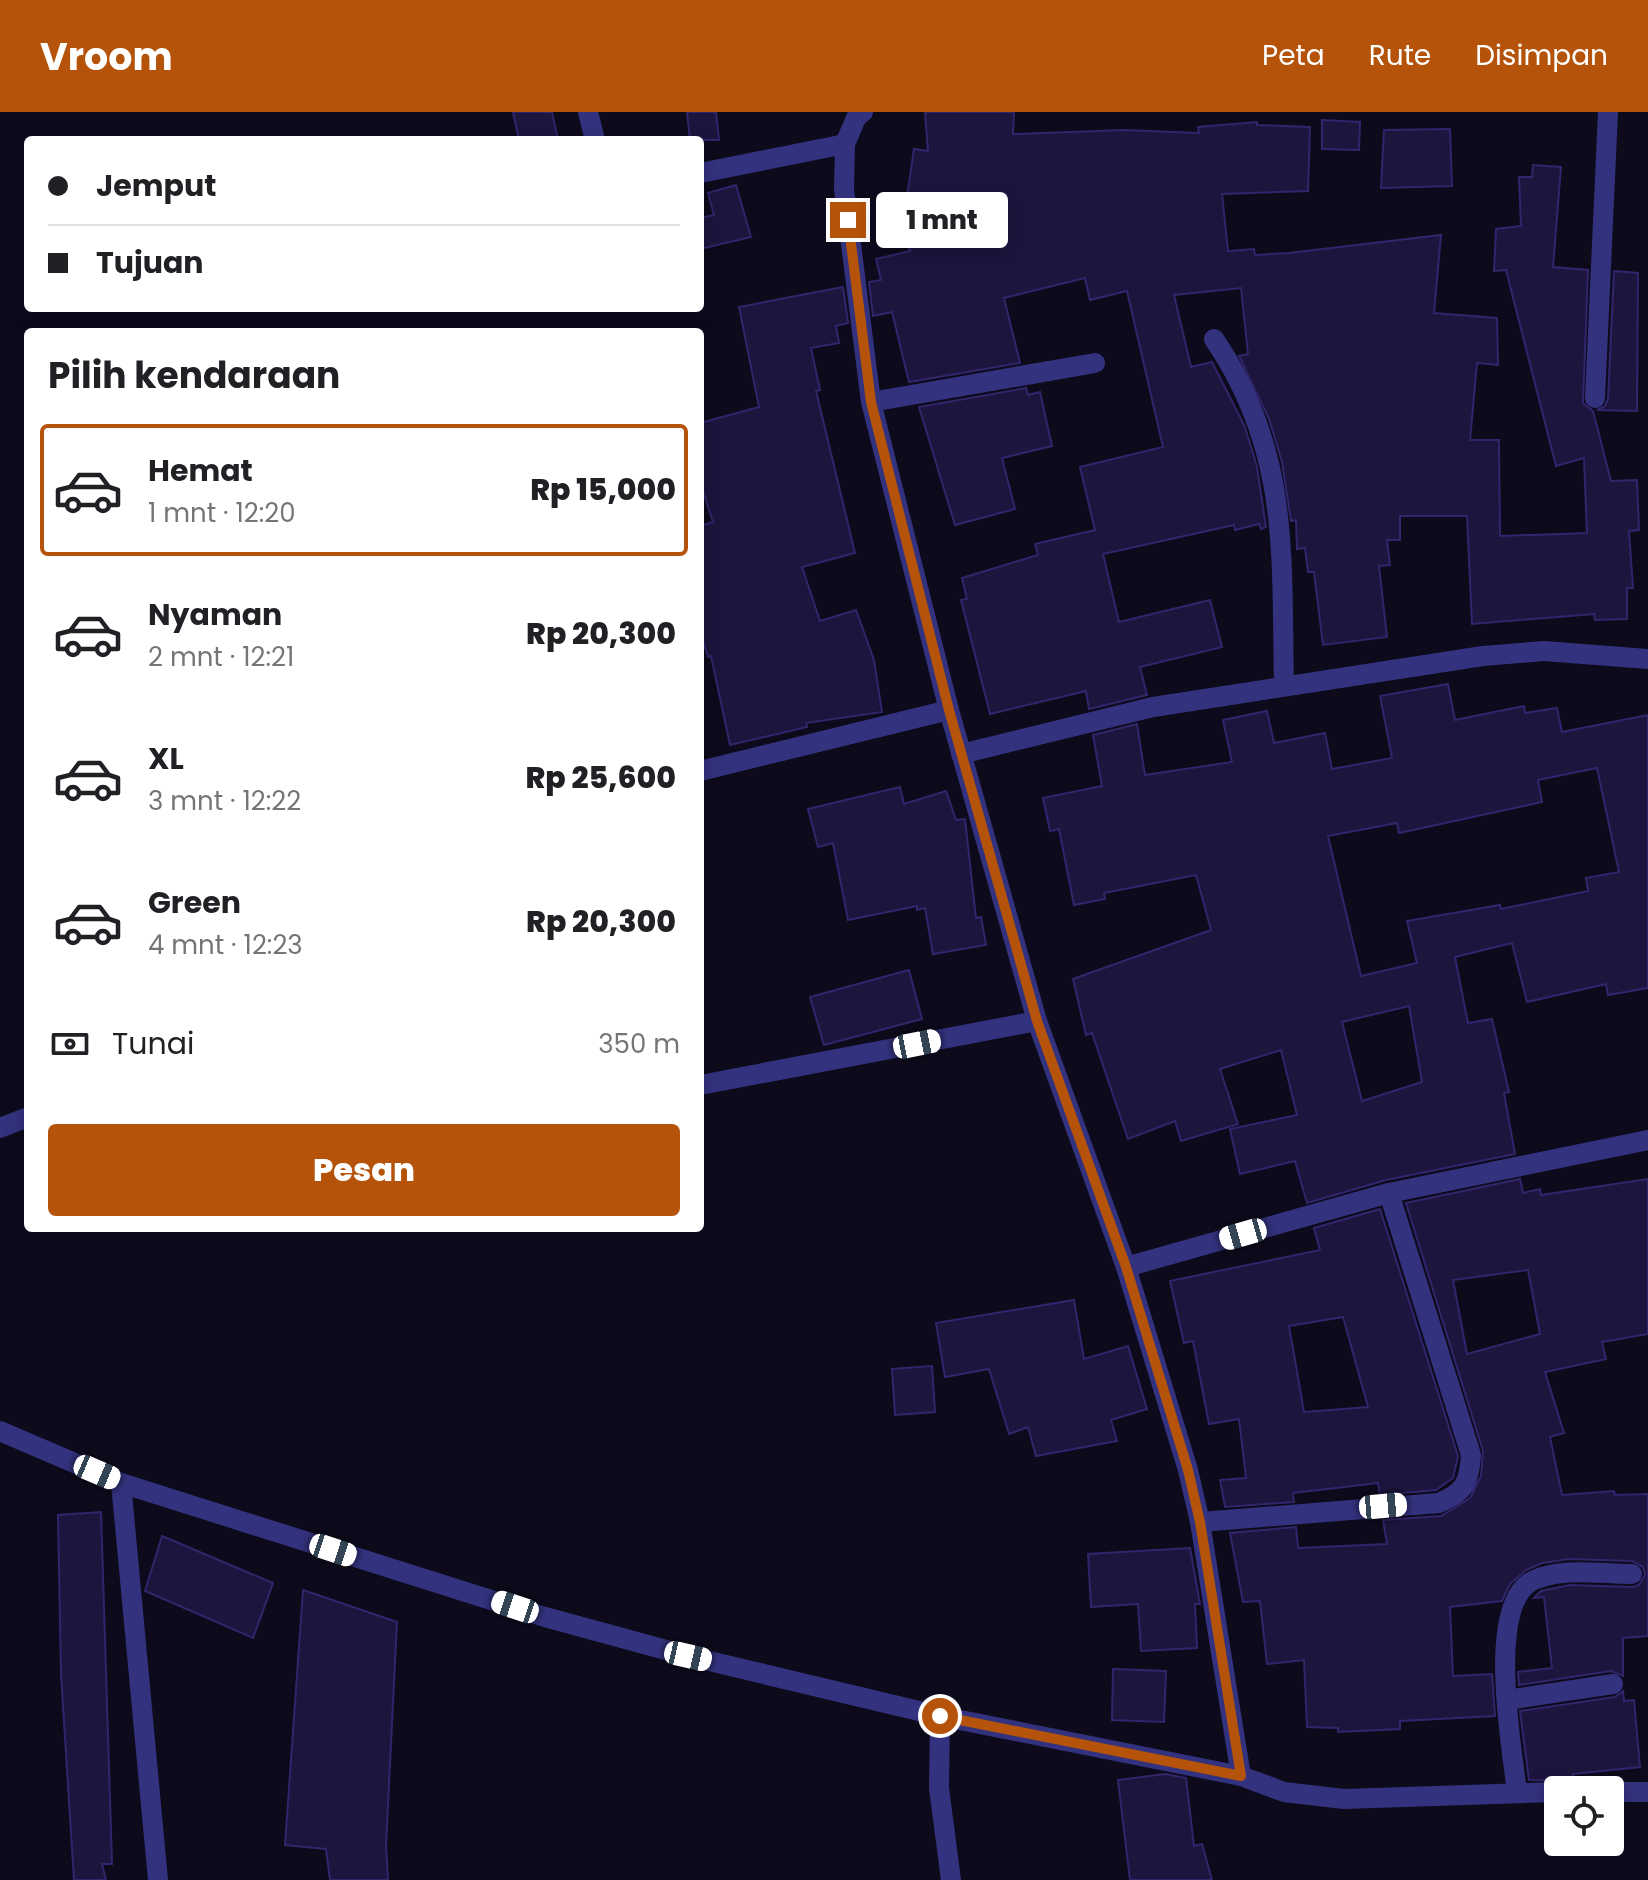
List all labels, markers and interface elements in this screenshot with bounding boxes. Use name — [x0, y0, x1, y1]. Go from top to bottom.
text: Vroom — [40, 30, 173, 83]
text: Peta — [1262, 36, 1325, 75]
text: Rute — [1369, 36, 1431, 75]
text: Disimpan — [1475, 36, 1608, 75]
text: Jemput — [96, 164, 216, 207]
callout: 1 mnt — [876, 192, 1008, 248]
route end — [830, 202, 866, 238]
text: 1 mnt — [906, 202, 978, 238]
text: Tujuan — [96, 241, 204, 284]
text: Pilih kendaraan — [48, 350, 340, 401]
text: Hemat — [148, 449, 253, 492]
icon: car — [52, 454, 124, 526]
text: Rp 15,000 — [530, 468, 676, 511]
text: 1 mnt · 12:20 — [148, 495, 296, 531]
text: Nyaman — [148, 593, 282, 636]
icon: car — [52, 598, 124, 670]
text: Rp 20,300 — [526, 612, 676, 655]
text: 2 mnt · 12:21 — [148, 639, 294, 675]
text: XL — [148, 737, 184, 780]
icon: car — [52, 742, 124, 814]
text: Rp 25,600 — [525, 756, 676, 799]
text: 3 mnt · 12:22 — [148, 783, 301, 819]
text: Green — [148, 881, 241, 924]
icon: car — [52, 886, 124, 958]
text: Rp 20,300 — [526, 900, 676, 943]
text: 4 mnt · 12:23 — [148, 927, 303, 963]
icon: cash — [48, 1022, 92, 1066]
text: Tunai — [112, 1022, 194, 1065]
text: 350 m — [598, 1026, 680, 1062]
car — [891, 1028, 943, 1060]
button: Pesan — [48, 1124, 680, 1216]
car — [1217, 1216, 1269, 1252]
car — [70, 1452, 124, 1492]
car — [1358, 1492, 1408, 1520]
car — [306, 1531, 360, 1569]
car — [488, 1588, 542, 1626]
car — [662, 1639, 714, 1673]
route start — [922, 1698, 958, 1734]
map controls — [1544, 1776, 1624, 1856]
button: locate — [1544, 1776, 1624, 1856]

